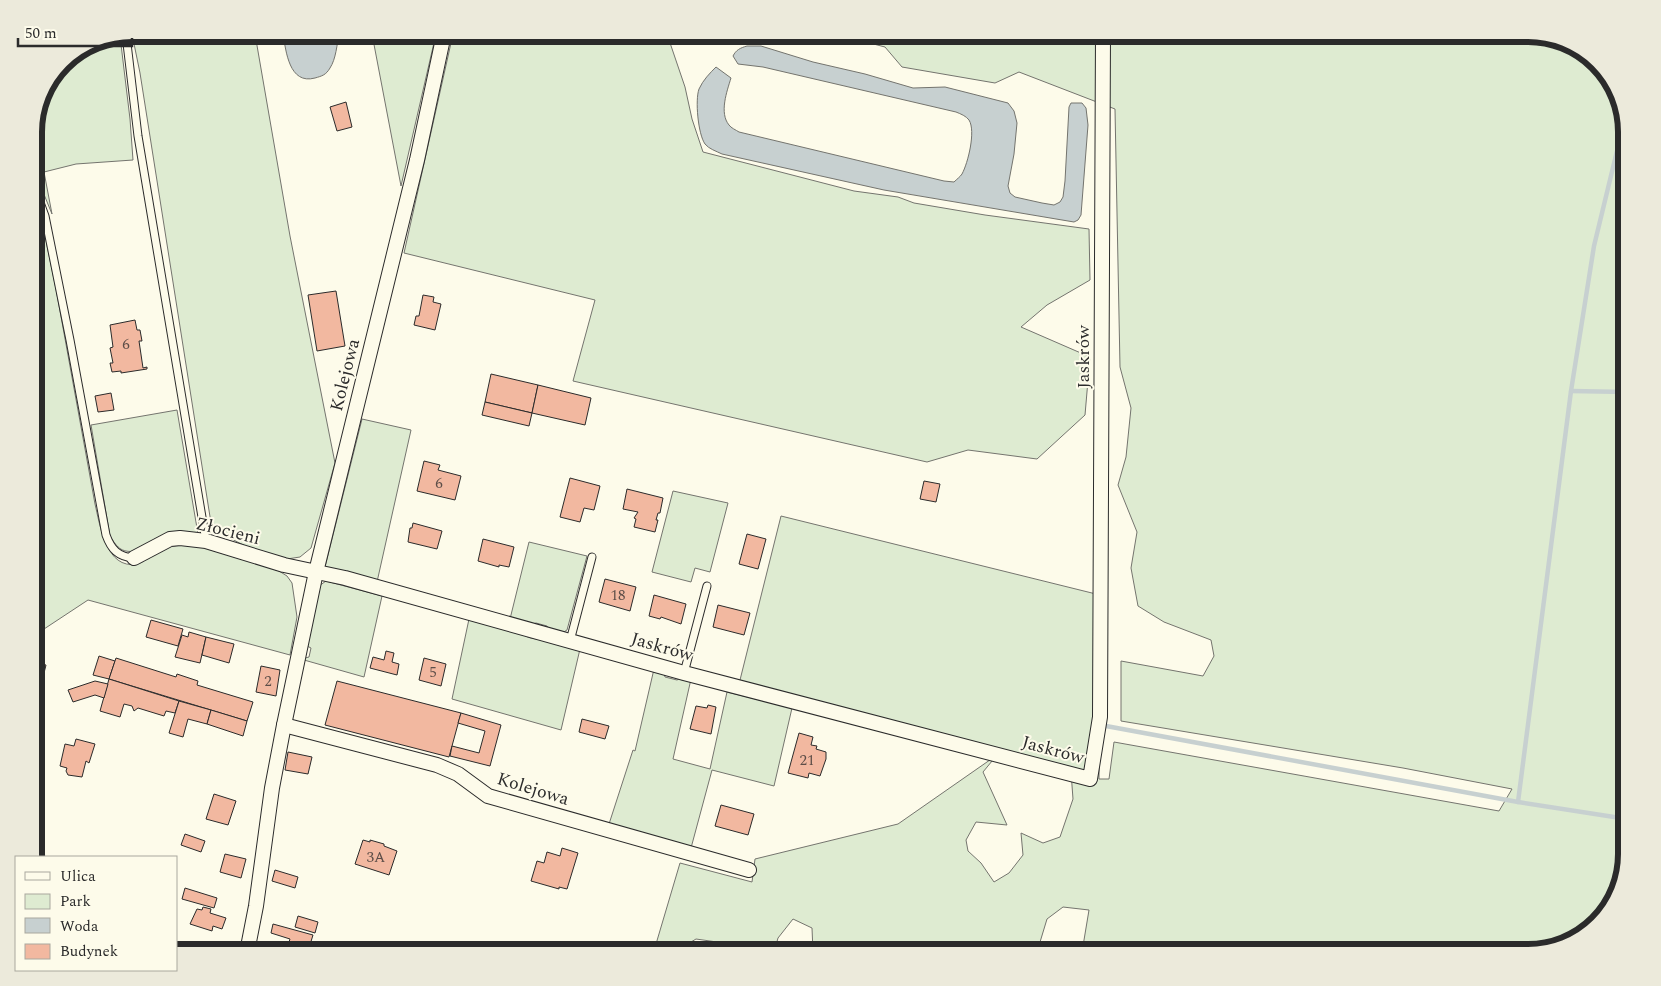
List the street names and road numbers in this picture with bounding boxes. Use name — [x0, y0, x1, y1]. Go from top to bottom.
street label: Jaskrów — [1070, 325, 1097, 389]
street label: Kolejowa — [323, 336, 367, 414]
street label: Złocieni — [193, 510, 263, 552]
street label: Jaskrów — [628, 625, 697, 669]
street label: Jaskrów — [1019, 729, 1088, 771]
street label: Kolejowa — [494, 765, 573, 813]

